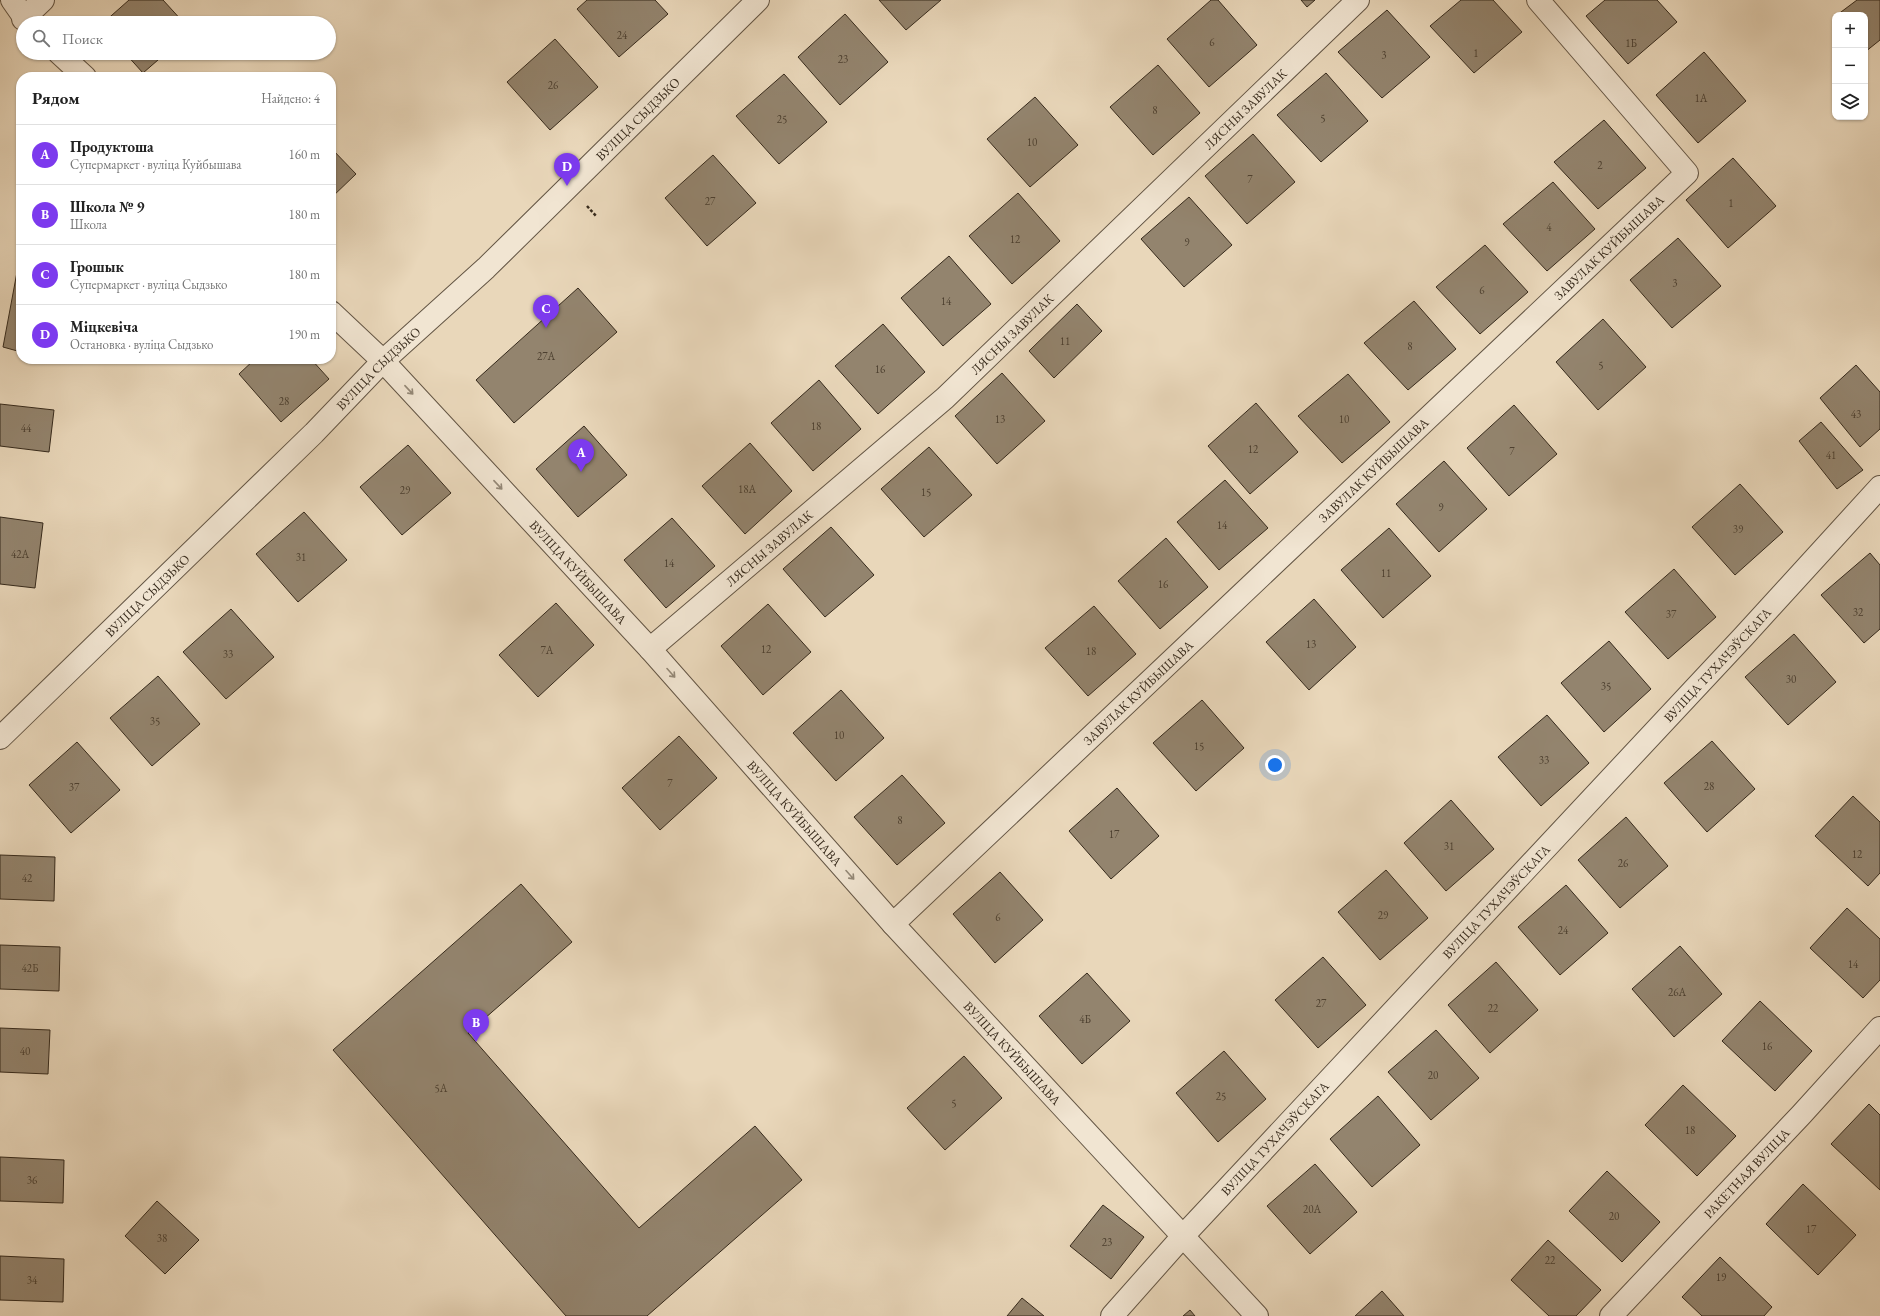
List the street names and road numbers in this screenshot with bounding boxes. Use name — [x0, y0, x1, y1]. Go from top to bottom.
street label: ЛЯСНЫ ЗАВУЛАК — [1200, 65, 1291, 153]
street label: ВУЛІЦА СЫДЗЬКО — [592, 74, 684, 164]
street label: ЗАВУЛАК КУЙБЫШАВА — [1550, 191, 1668, 304]
street label: ЛЯСНЫ ЗАВУЛАК — [967, 290, 1058, 378]
street label: ВУЛІЦА СЫДЗЬКО — [333, 323, 424, 414]
street label: ЗАВУЛАК КУЙБЫШАВА — [1315, 413, 1433, 526]
street label: ЛЯСНЫ ЗАВУЛАК — [722, 506, 816, 590]
street label: ВУЛІЦА КУЙБЫШАВА — [526, 517, 631, 628]
street label: ВУЛІЦА СЫДЗЬКО — [101, 550, 193, 641]
street label: ВУЛІЦА ТУХАЧЭЎСКАГА — [1660, 603, 1775, 726]
street label: ЗАВУЛАК КУЙБЫШАВА — [1080, 636, 1198, 749]
street label: ВУЛІЦА КУЙБЫШАВА — [743, 757, 846, 871]
street label: ВУЛІЦА ТУХАЧЭЎСКАГА — [1439, 840, 1554, 962]
street label: ВУЛІЦА КУЙБЫШАВА — [960, 998, 1065, 1109]
street label: ВУЛІЦА ТУХАЧЭЎСКАГА — [1217, 1077, 1333, 1199]
street label: РАКЕТНАЯ ВУЛІЦА — [1700, 1124, 1794, 1222]

